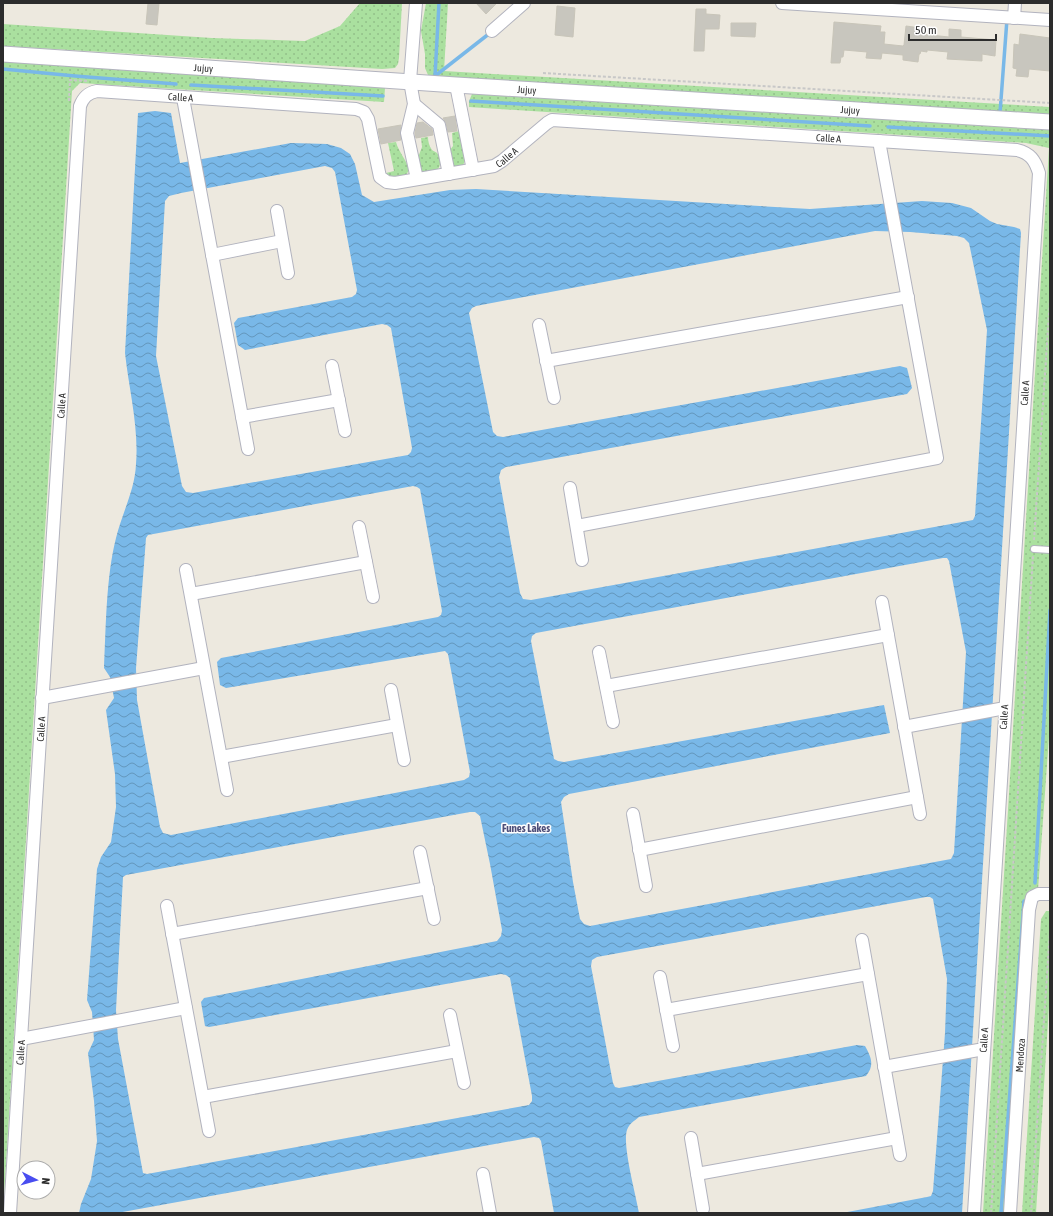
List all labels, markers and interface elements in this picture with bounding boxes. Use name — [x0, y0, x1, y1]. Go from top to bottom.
scale bar — [909, 16, 996, 42]
text: 50 m — [915, 23, 937, 37]
street label: Jujuy — [194, 62, 214, 74]
street label: Jujuy — [517, 83, 537, 96]
street label: Calle A — [168, 90, 194, 103]
street label: Jujuy — [840, 103, 860, 116]
street label: Calle A — [816, 132, 842, 144]
street label: Calle A — [493, 145, 520, 169]
street label: Calle A — [1019, 380, 1031, 406]
street label: Calle A — [55, 393, 67, 419]
street label: Calle A — [998, 704, 1010, 730]
street label: Calle A — [34, 716, 47, 742]
district label: Funes Lakes — [502, 822, 550, 834]
street label: Calle A — [978, 1027, 990, 1053]
street label: Mendoza — [1013, 1038, 1026, 1072]
street label: Calle A — [14, 1039, 26, 1065]
north arrow — [16, 1160, 56, 1200]
text: N — [40, 1177, 52, 1185]

